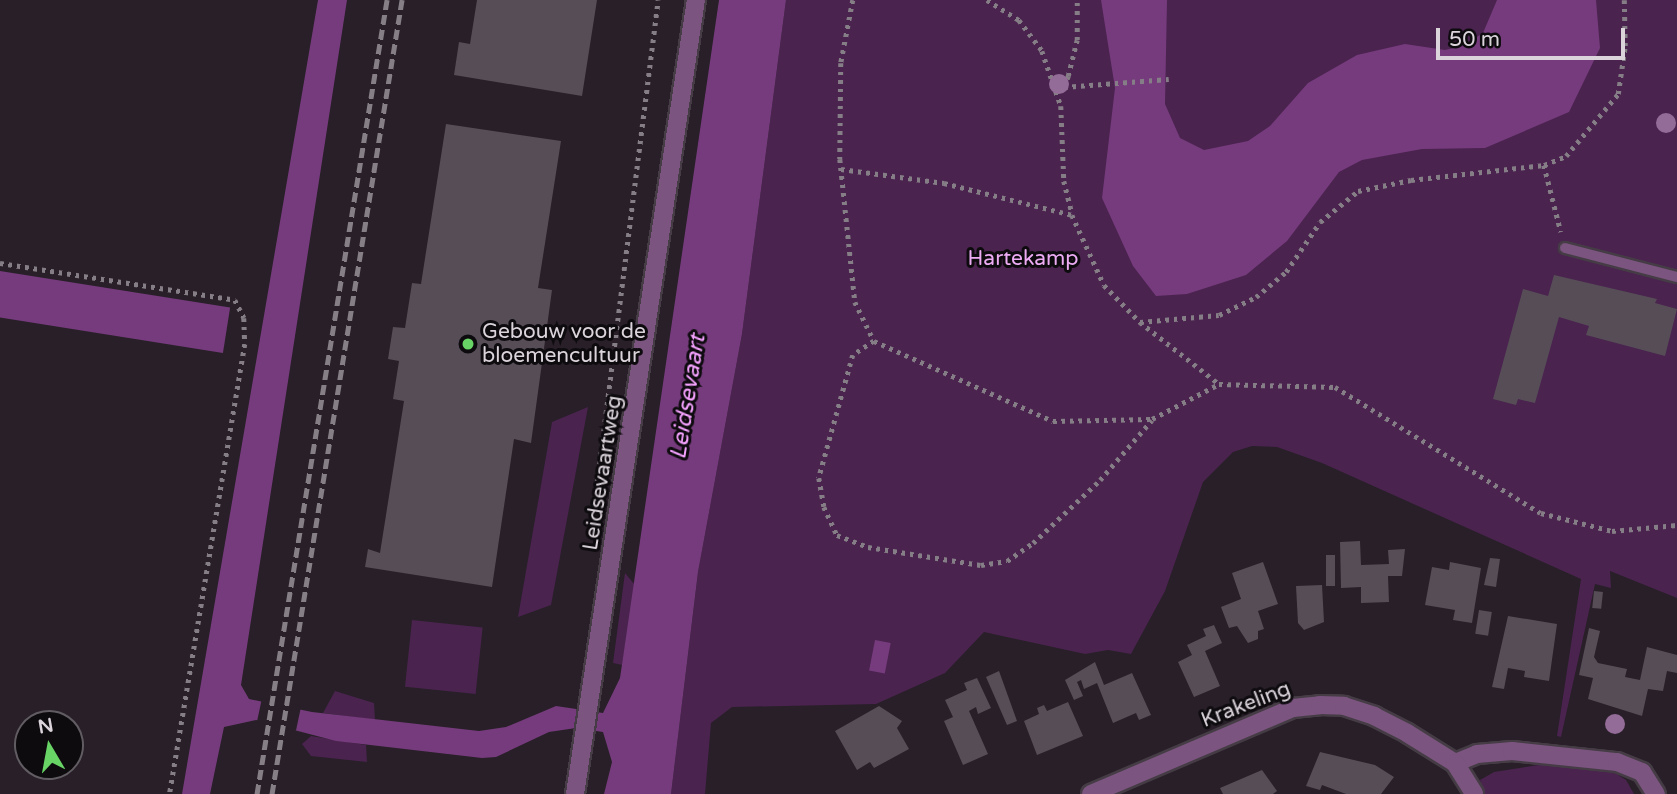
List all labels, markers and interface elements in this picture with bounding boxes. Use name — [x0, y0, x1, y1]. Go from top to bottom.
scale bar — [1439, 14, 1628, 58]
text: 50 m — [1449, 27, 1500, 52]
park label: Hartekamp — [967, 246, 1079, 272]
place label: Gebouw voor de bloemencultuur — [482, 319, 646, 369]
water label: Leidsevaart — [665, 333, 711, 461]
marker: Gebouw voor de bloemencultuur — [460, 336, 476, 352]
street label: Leidsevaartweg — [578, 394, 628, 552]
street label: Krakeling — [1198, 676, 1294, 734]
north arrow — [14, 710, 84, 780]
text: N — [36, 714, 55, 738]

